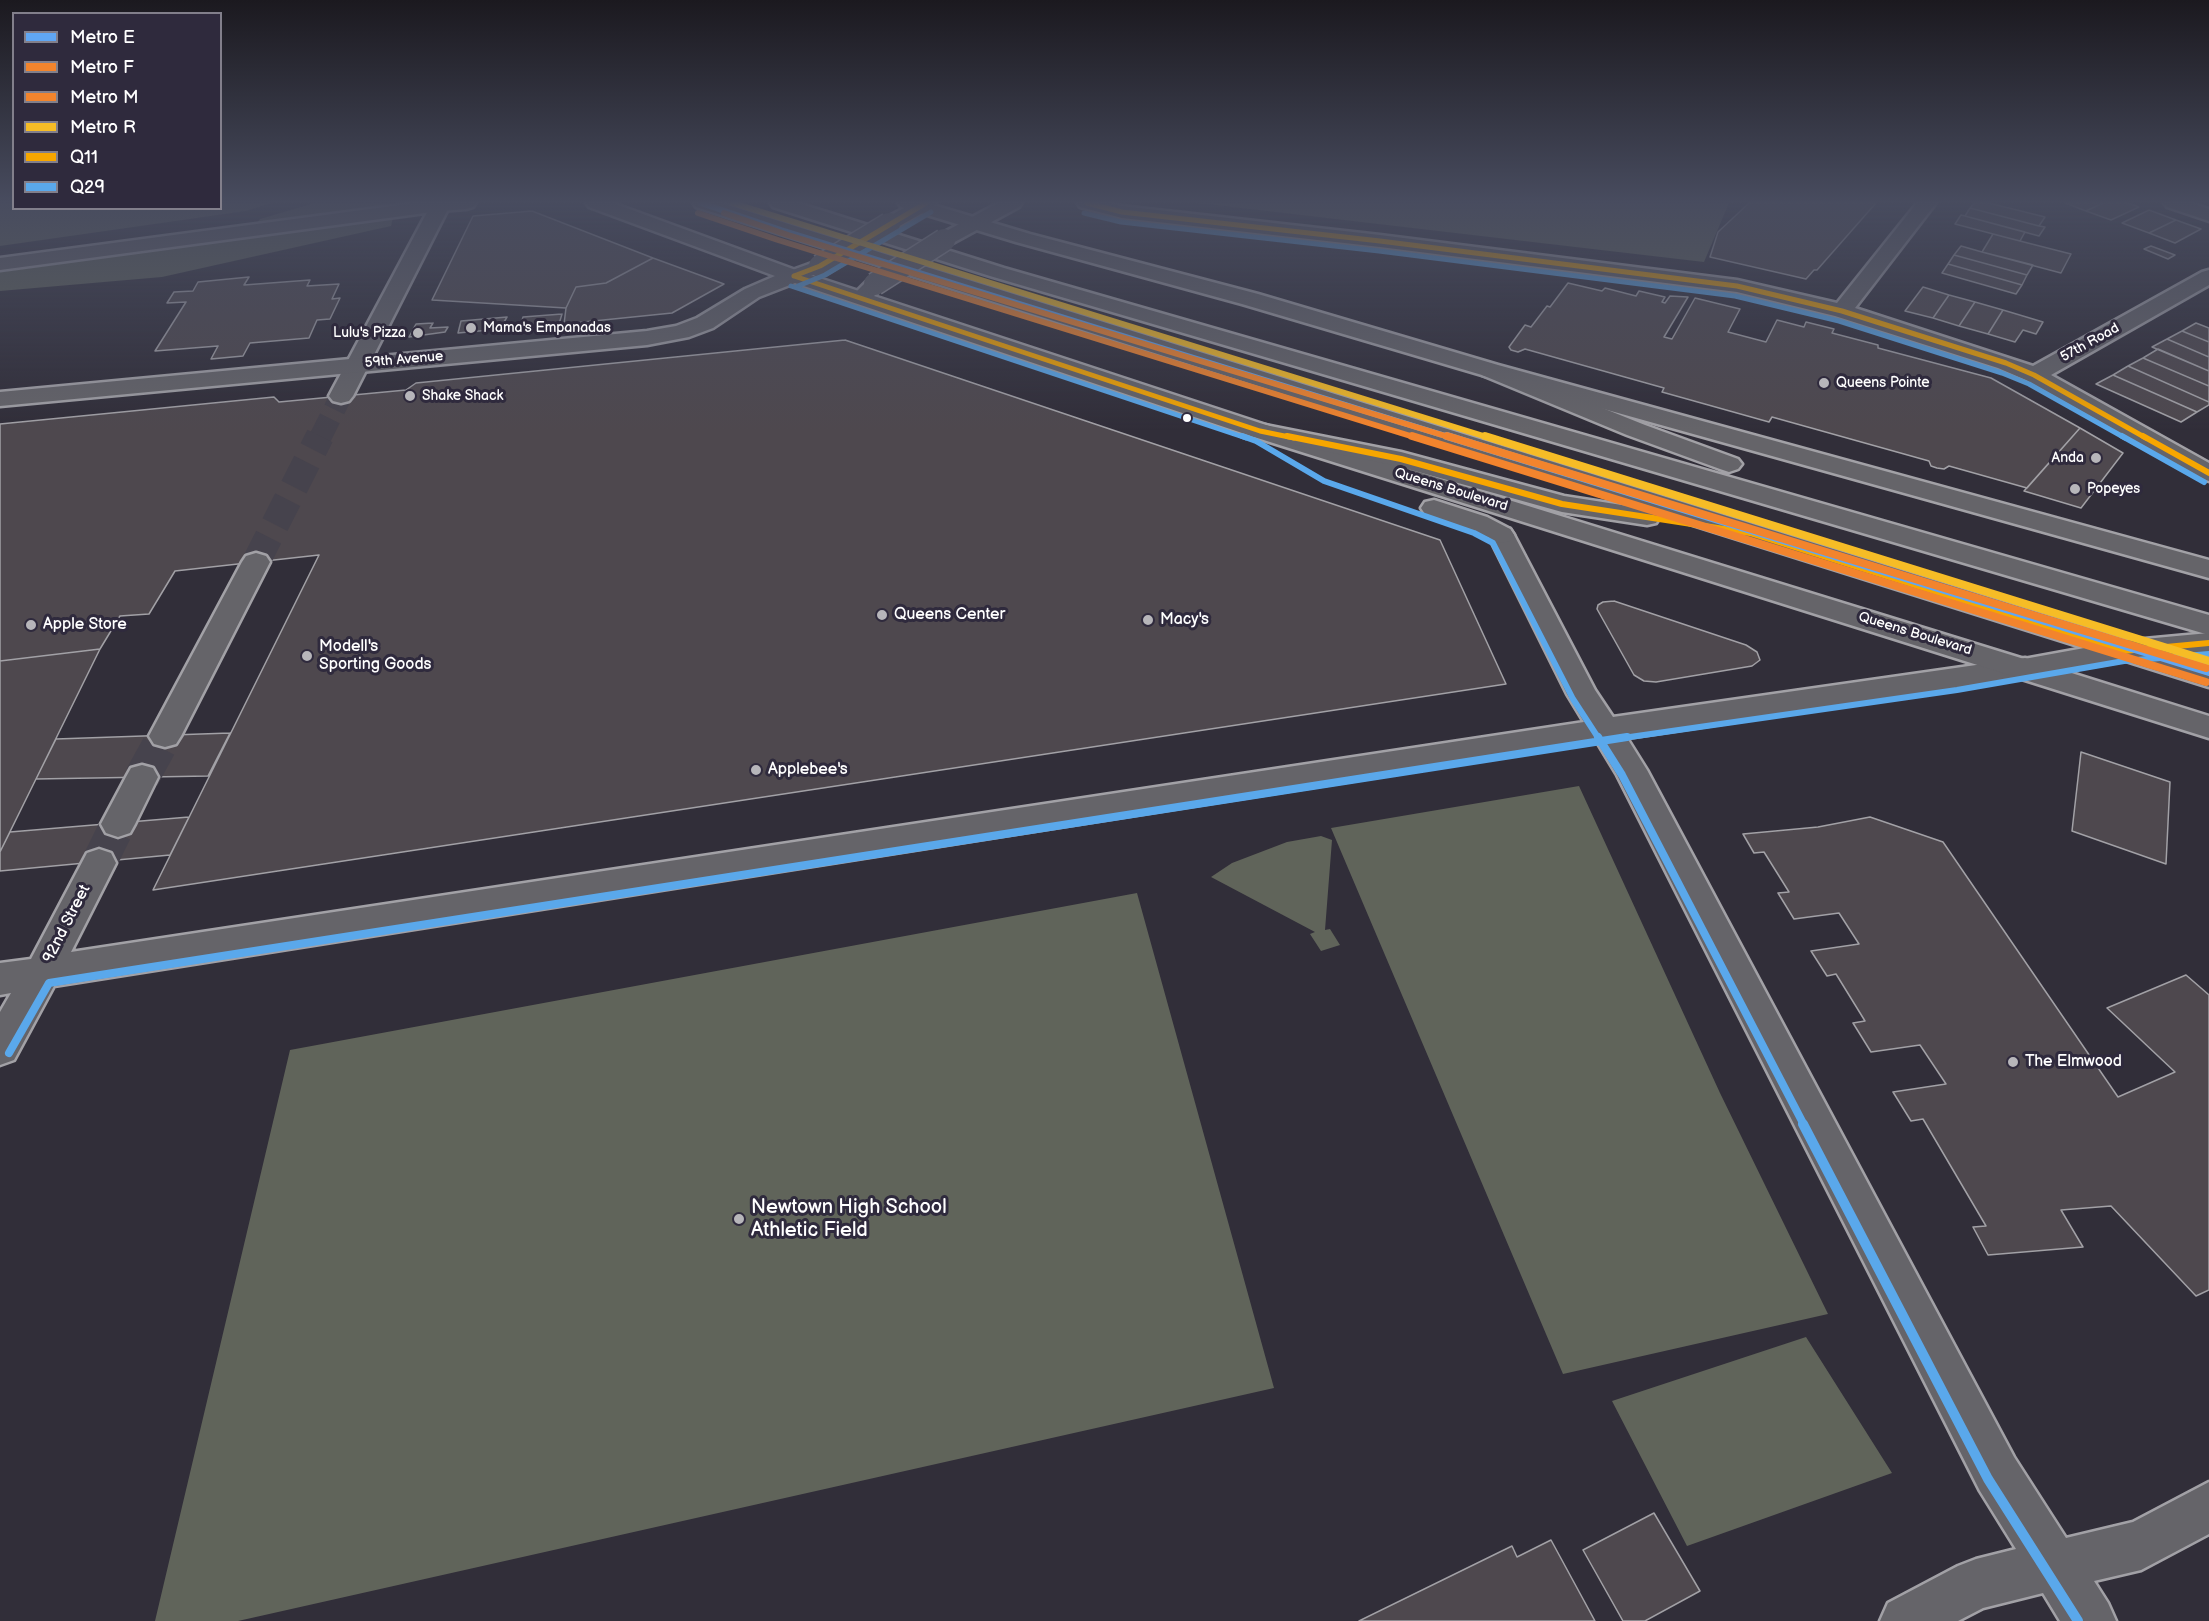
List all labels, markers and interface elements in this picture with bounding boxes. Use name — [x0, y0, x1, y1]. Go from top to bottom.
legend — [12, 12, 222, 210]
text: Metro E — [70, 27, 135, 48]
text: Metro F — [70, 57, 134, 78]
text: Metro M — [70, 87, 139, 108]
text: Metro R — [70, 117, 136, 138]
text: Q11 — [70, 147, 98, 168]
text: Q29 — [70, 177, 105, 198]
place label: Mama's Empanadas — [483, 320, 611, 336]
street label: 57th Road — [2058, 320, 2122, 366]
marker: Mama's Empanadas — [464, 321, 478, 335]
place label: Lulu's Pizza — [333, 325, 406, 341]
marker: Lulu's Pizza — [411, 326, 425, 340]
street label: 59th Avenue — [364, 348, 444, 372]
place label: Queens Pointe — [1836, 375, 1929, 391]
marker: Queens Pointe — [1817, 376, 1831, 390]
place label: Shake Shack — [422, 388, 503, 404]
marker: Shake Shack — [403, 389, 417, 403]
unlabelled marker — [1181, 412, 1193, 424]
place label: Anda — [2052, 450, 2084, 466]
marker: Anda — [2089, 451, 2103, 465]
street label: Queens Boulevard — [1392, 465, 1510, 515]
place label: Popeyes — [2087, 481, 2140, 497]
marker: Popeyes — [2068, 482, 2082, 496]
place label: Queens Center — [894, 605, 1005, 625]
marker: Queens Center — [875, 608, 889, 622]
street label: Queens Boulevard — [1856, 609, 1974, 659]
place label: Macy's — [1160, 610, 1209, 630]
marker: Macy's — [1141, 613, 1155, 627]
place label: Apple Store — [43, 615, 127, 635]
marker: Apple Store — [24, 618, 38, 632]
place label: Modell's Sporting Goods — [319, 637, 431, 675]
marker: Modell's Sporting Goods — [300, 649, 314, 663]
place label: Applebee's — [768, 760, 848, 780]
marker: Applebee's — [749, 763, 763, 777]
street label: 92nd Street — [39, 882, 95, 966]
place label: The Elmwood — [2025, 1052, 2122, 1072]
marker: The Elmwood — [2006, 1055, 2020, 1069]
place label: Newtown High School Athletic Field — [751, 1196, 947, 1243]
marker: Newtown High School Athletic Field — [732, 1212, 746, 1226]

